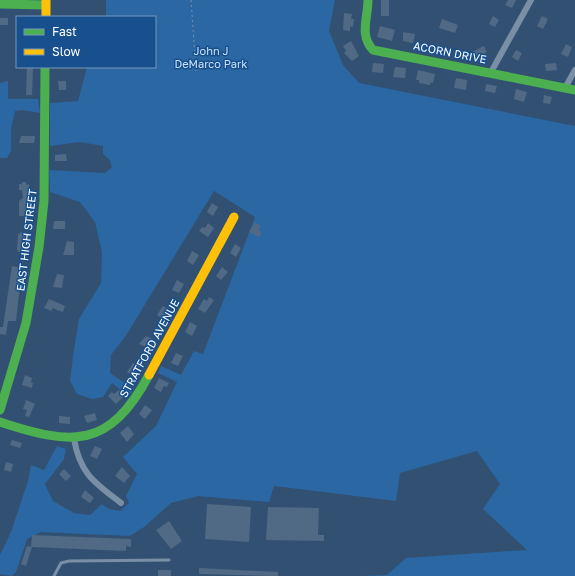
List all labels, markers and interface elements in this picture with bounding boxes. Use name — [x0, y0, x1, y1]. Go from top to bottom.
legend — [16, 16, 156, 68]
text: Fast — [52, 24, 77, 39]
street label: ACORN DRIVE — [412, 39, 488, 66]
text: Slow — [52, 44, 80, 59]
park label: John J DeMarco Park — [174, 44, 248, 70]
street label: EAST HIGH STREET — [13, 188, 39, 292]
street label: STRATFORD AVENUE — [116, 296, 182, 400]

